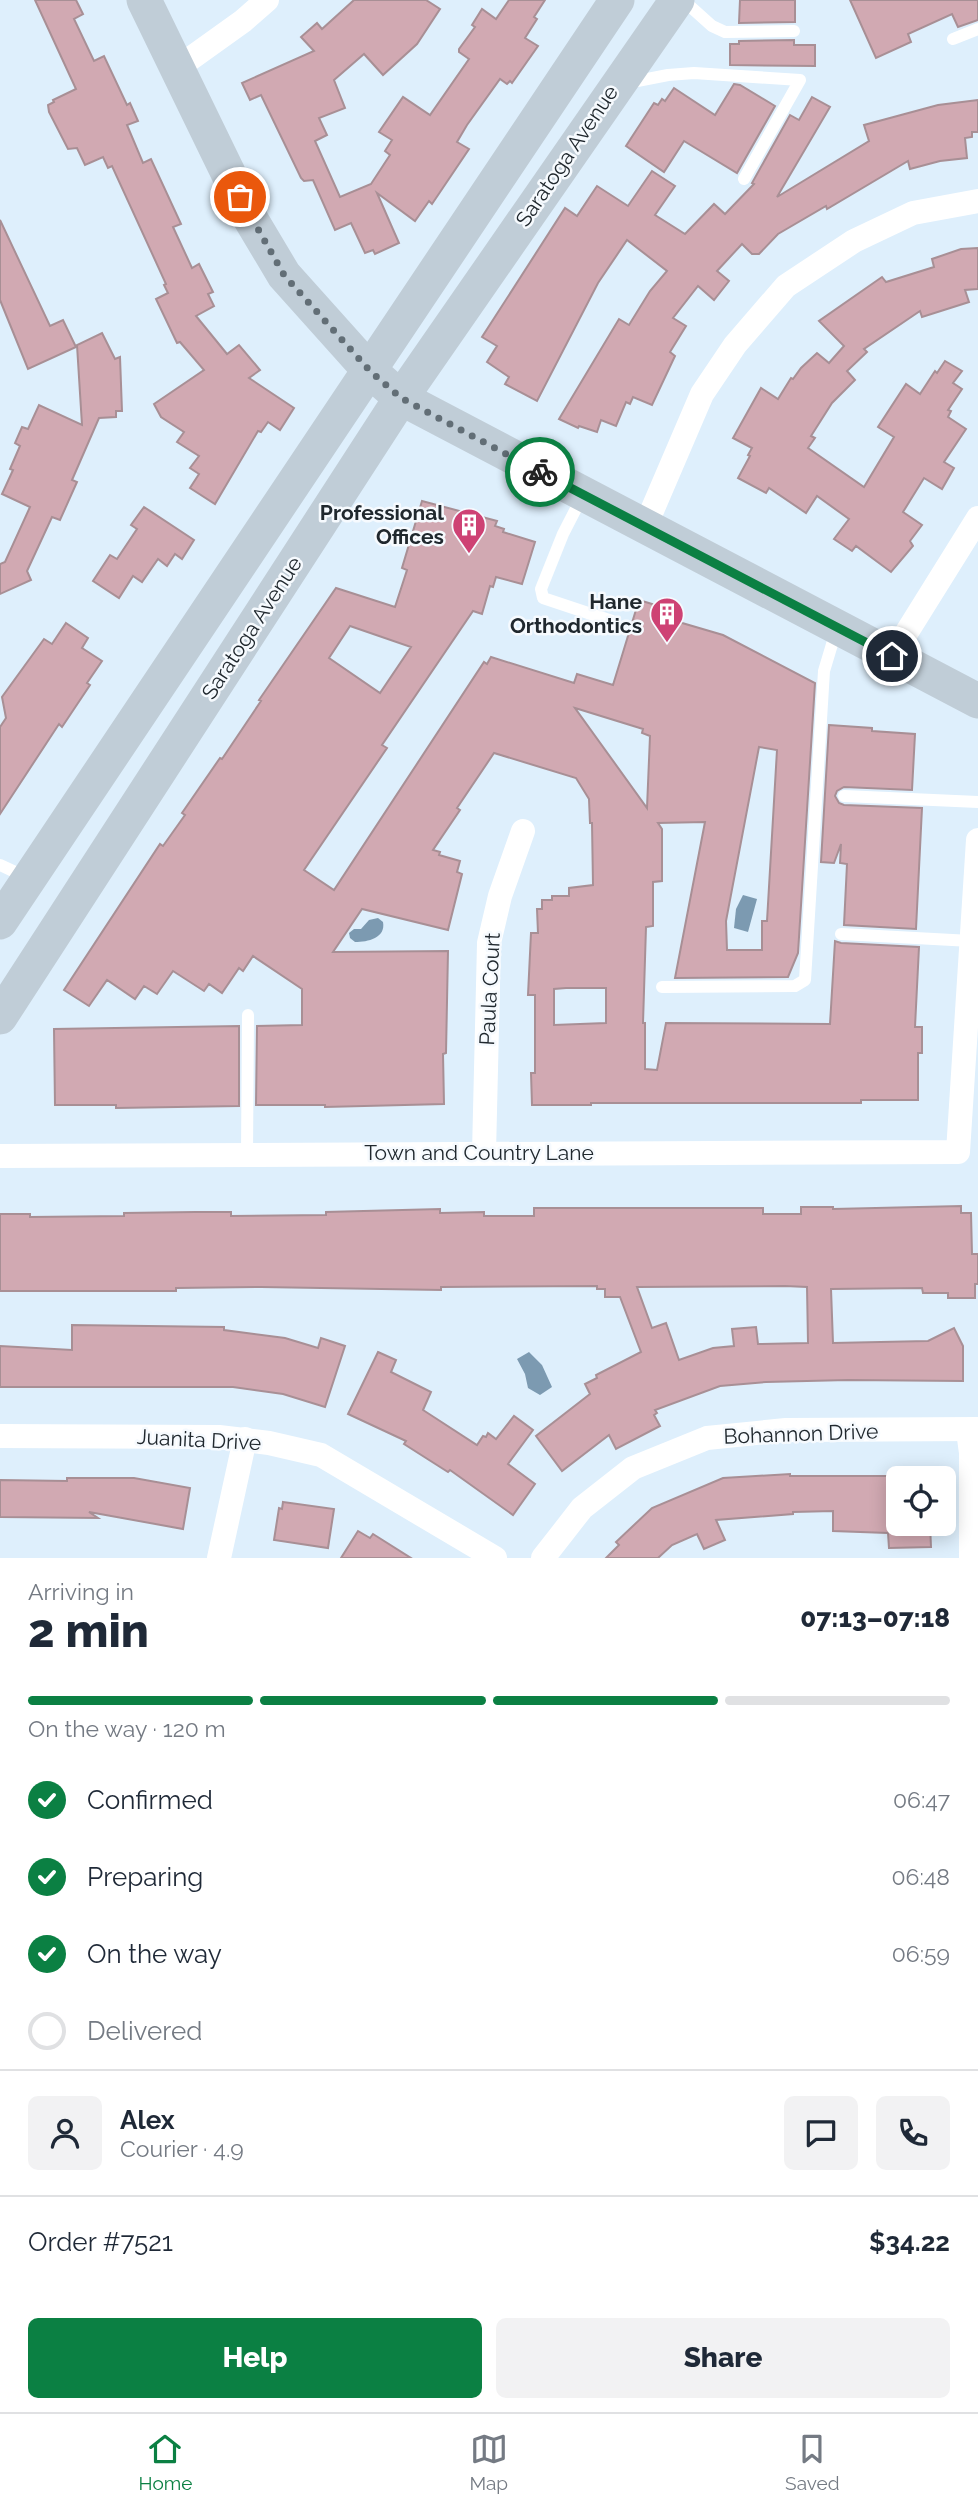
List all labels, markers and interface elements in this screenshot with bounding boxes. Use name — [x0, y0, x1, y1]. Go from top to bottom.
street label: Saratoga Avenue — [510, 80, 623, 231]
pin — [210, 167, 270, 227]
icon: bag — [221, 178, 259, 216]
courier — [505, 437, 575, 507]
icon: bike — [521, 453, 559, 491]
place label: Professional Offices — [320, 500, 444, 549]
building icon: Professional Offices — [450, 506, 488, 555]
street label: Saratoga Avenue — [196, 552, 307, 704]
place label: Hane Orthodontics — [510, 589, 642, 638]
building icon: Hane Orthodontics — [648, 595, 686, 644]
pin — [862, 626, 922, 686]
icon: home — [873, 637, 911, 675]
street label: Paula Court — [474, 932, 505, 1046]
street label: Town and Country Lane — [364, 1140, 594, 1165]
street label: Bohannon Drive — [723, 1418, 879, 1449]
street label: Juanita Drive — [136, 1424, 262, 1455]
map controls — [886, 1466, 956, 1536]
button: locate — [886, 1466, 956, 1536]
text: Arriving in — [28, 1578, 134, 1605]
text: 07:13–07:18 — [800, 1603, 950, 1633]
text: 2 min — [28, 1604, 149, 1658]
text: On the way · 120 m — [28, 1715, 226, 1742]
icon: check — [28, 1781, 66, 1819]
text: Confirmed — [87, 1785, 213, 1815]
text: 06:47 — [893, 1786, 950, 1813]
icon: check — [28, 1858, 66, 1896]
text: Preparing — [87, 1862, 203, 1892]
text: 06:48 — [892, 1863, 950, 1890]
icon: check — [28, 1935, 66, 1973]
text: On the way — [87, 1939, 222, 1969]
text: 06:59 — [892, 1940, 950, 1967]
text: Delivered — [87, 2016, 202, 2046]
button: person — [28, 2096, 102, 2170]
button: chat — [784, 2096, 858, 2170]
button: phone — [876, 2096, 950, 2170]
text: Alex — [120, 2105, 175, 2135]
text: Courier · 4.9 — [120, 2135, 244, 2162]
text: Order #7521 — [28, 2227, 173, 2257]
text: $34.22 — [869, 2227, 950, 2257]
button: Help — [28, 2318, 482, 2398]
button: Share — [496, 2318, 950, 2398]
tab: Home — [139, 2430, 192, 2494]
tab: Map — [469, 2430, 508, 2494]
tab: Saved — [785, 2430, 839, 2494]

